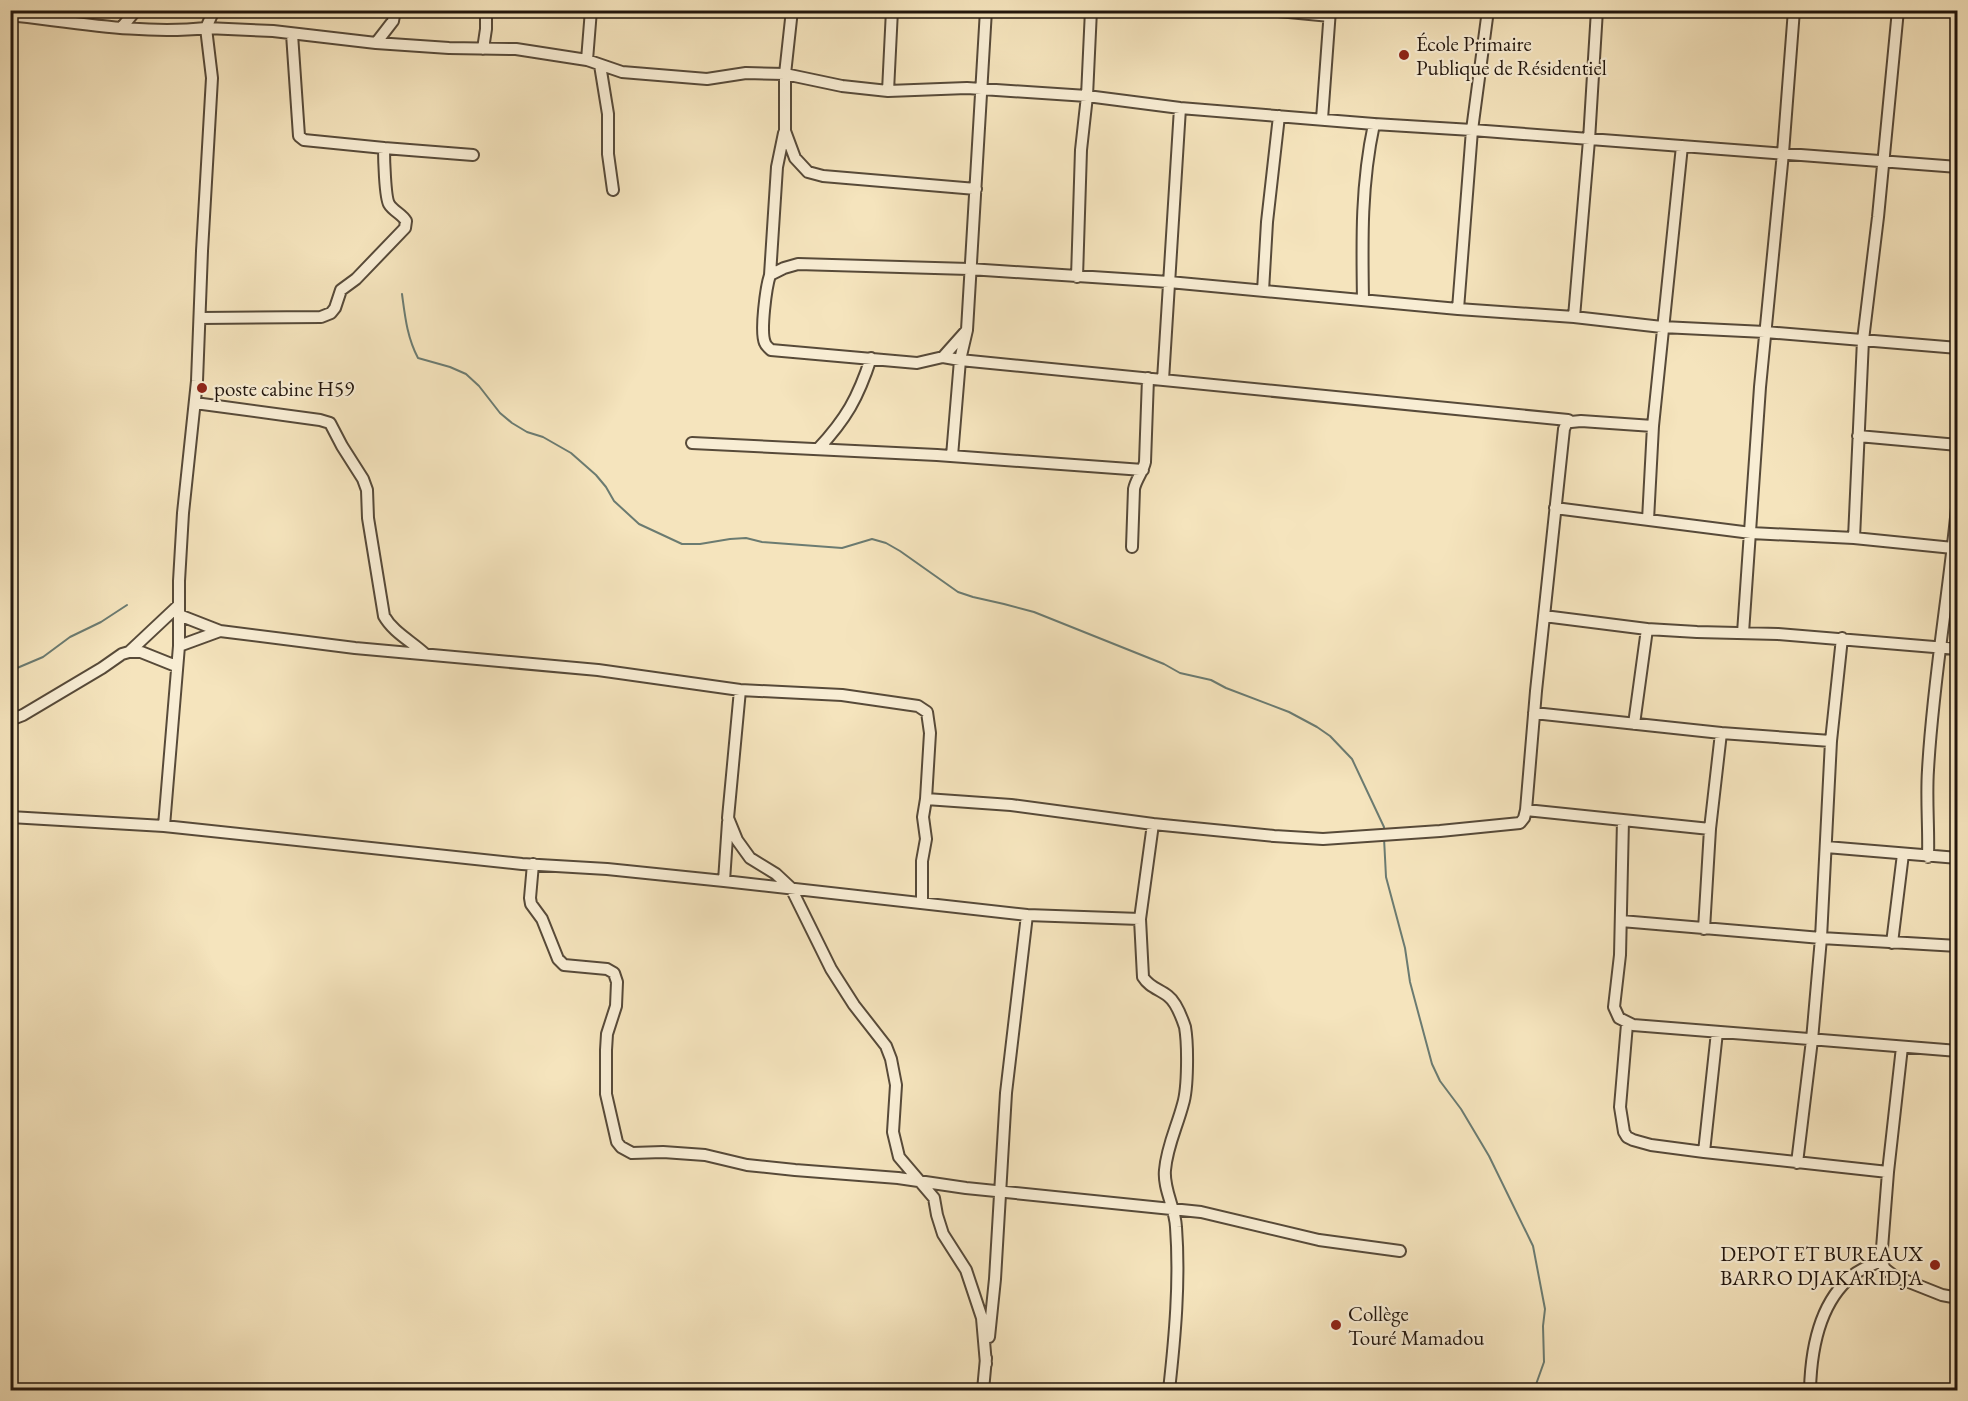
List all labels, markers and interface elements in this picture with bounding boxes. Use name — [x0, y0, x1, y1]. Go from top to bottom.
place label: École Primaire Publique de Résidentiel — [1416, 30, 1607, 81]
marker: École Primaire Publique de Résidentiel — [1397, 48, 1411, 62]
place label: poste cabine H59 — [214, 375, 354, 402]
marker: poste cabine H59 — [195, 381, 209, 395]
place label: DEPOT ET BUREAUX BARRO DJAKARIDJA — [1720, 1240, 1923, 1291]
marker: DEPOT ET BUREAUX BARRO DJAKARIDJA — [1928, 1258, 1942, 1272]
place label: Collège Touré Mamadou — [1348, 1300, 1484, 1351]
marker: Collège Touré Mamadou — [1329, 1318, 1343, 1332]

